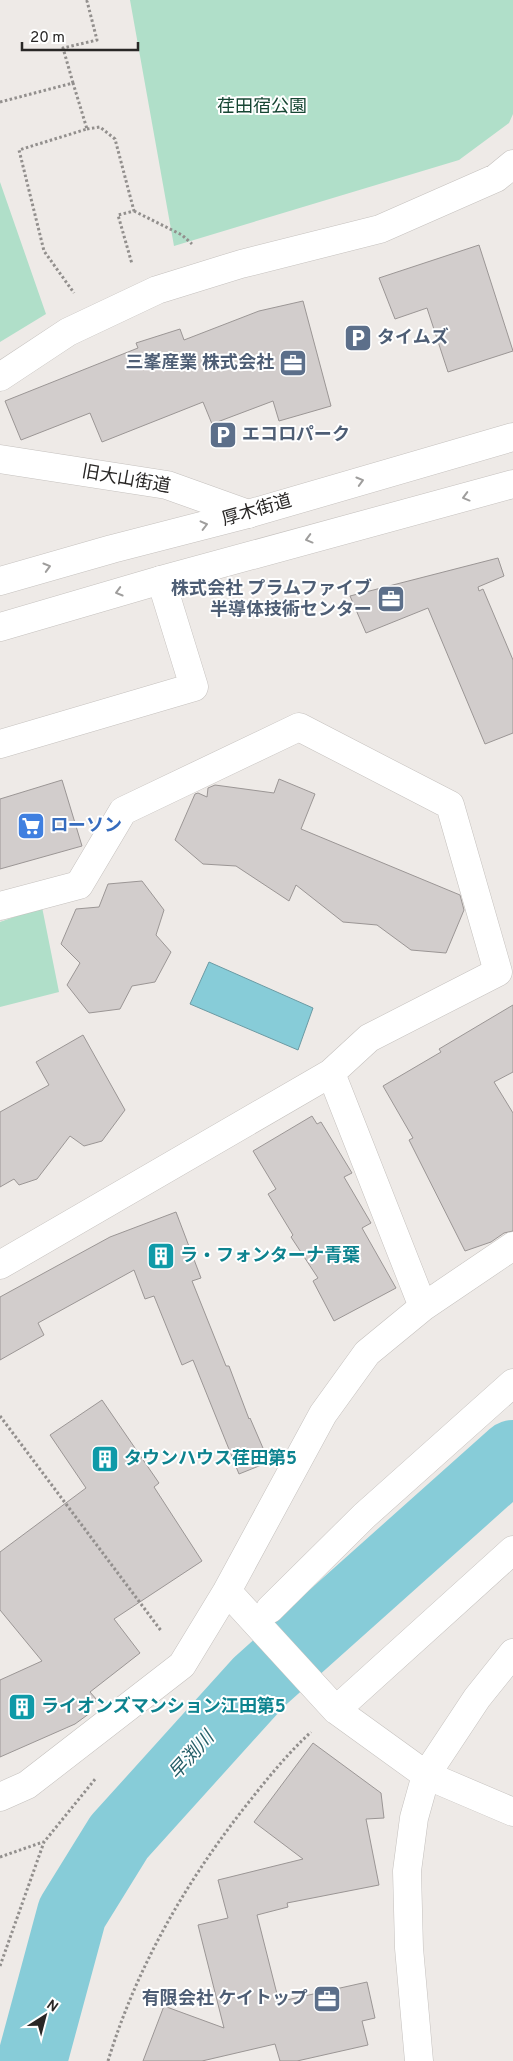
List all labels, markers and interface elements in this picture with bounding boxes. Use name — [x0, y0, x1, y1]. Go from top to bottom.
scale bar — [22, 20, 139, 52]
text: 20 m — [30, 29, 65, 48]
park label: 荏田宿公園 — [217, 96, 307, 119]
parking icon: タイムズ — [343, 323, 373, 353]
place label: タイムズ — [377, 327, 449, 350]
office icon: 三峯産業 株式会社 — [278, 348, 308, 378]
place label: 三峯産業 株式会社 — [126, 352, 274, 375]
parking icon: エコロパーク — [208, 420, 238, 450]
place label: エコロパーク — [242, 424, 350, 447]
street label: 旧大山街道 — [80, 461, 172, 499]
one-way arrow — [356, 477, 364, 487]
street label: 厚木街道 — [219, 490, 295, 532]
one-way arrow — [461, 491, 470, 502]
one-way arrow — [199, 520, 208, 531]
one-way arrow — [306, 534, 314, 544]
one-way arrow — [42, 563, 50, 573]
place label: 株式会社 プラムファイブ 半導体技術センター — [171, 578, 372, 622]
office icon: 株式会社 プラムファイブ 半導体技術センター — [376, 584, 406, 614]
one-way arrow — [115, 586, 123, 596]
supermarket icon: ローソン — [16, 811, 46, 841]
place label: ローソン — [50, 815, 122, 838]
building icon: ラ・フォンターナ青葉 — [146, 1241, 176, 1271]
place label: ラ・フォンターナ青葉 — [180, 1245, 360, 1268]
building icon: タウンハウス荏田第5 — [90, 1444, 120, 1474]
place label: タウンハウス荏田第5 — [124, 1448, 297, 1471]
building icon: ライオンズマンション江田第5 — [7, 1692, 37, 1722]
place label: ライオンズマンション江田第5 — [41, 1696, 286, 1719]
water label: 早渕川 — [164, 1725, 221, 1785]
office icon: 有限会社 ケイトップ — [312, 1984, 342, 2014]
place label: 有限会社 ケイトップ — [142, 1988, 308, 2011]
north arrow — [20, 1991, 70, 2041]
text: N — [43, 1997, 61, 2017]

